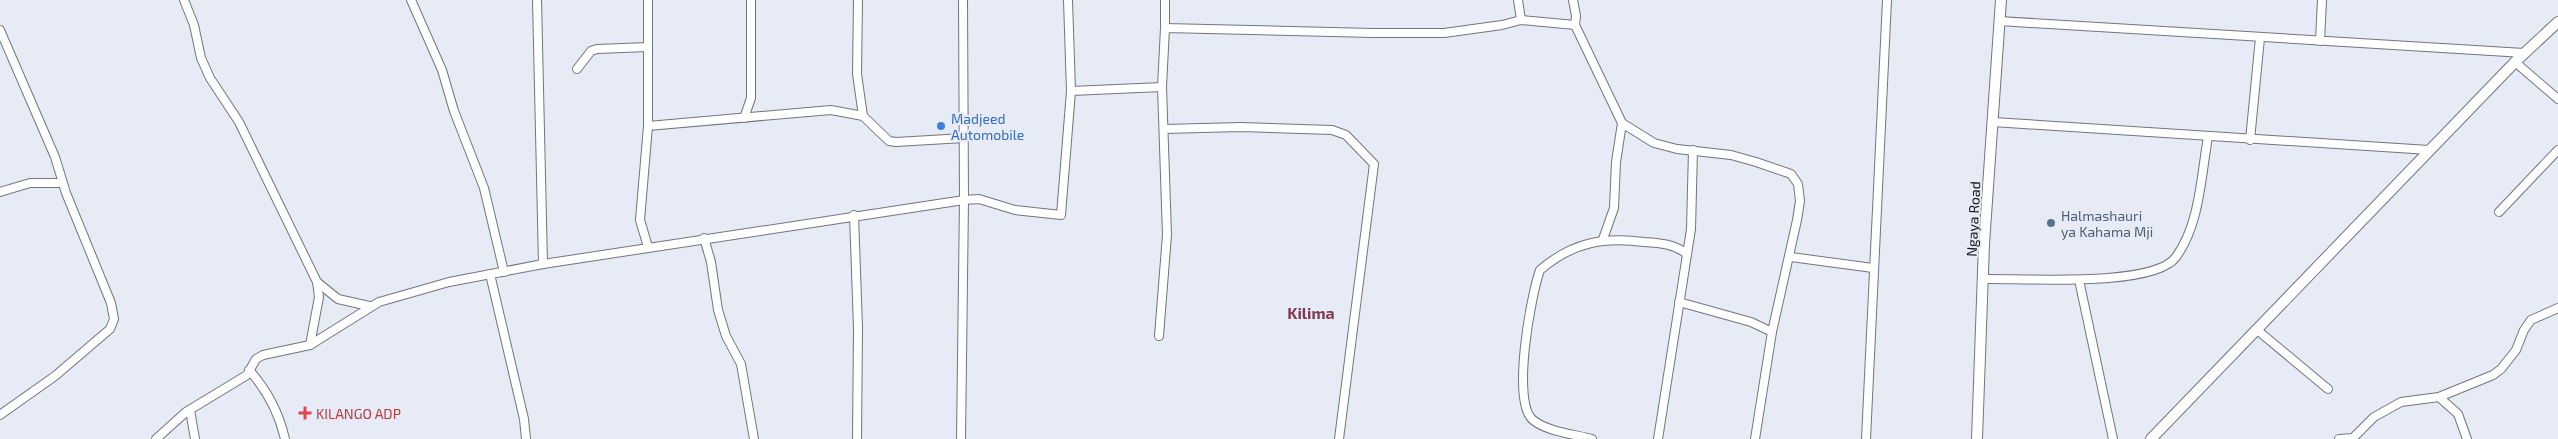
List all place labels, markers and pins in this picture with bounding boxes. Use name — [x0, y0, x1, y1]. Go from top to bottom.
place label: Madjeed Automobile — [951, 110, 1024, 143]
marker: Madjeed Automobile — [935, 120, 947, 132]
place label: Halmashauri ya Kahama Mji — [2061, 207, 2153, 240]
marker: Halmashauri ya Kahama Mji — [2045, 217, 2057, 229]
place label: KILANGO ADP — [316, 405, 401, 422]
marker: KILANGO ADP — [298, 406, 312, 420]

